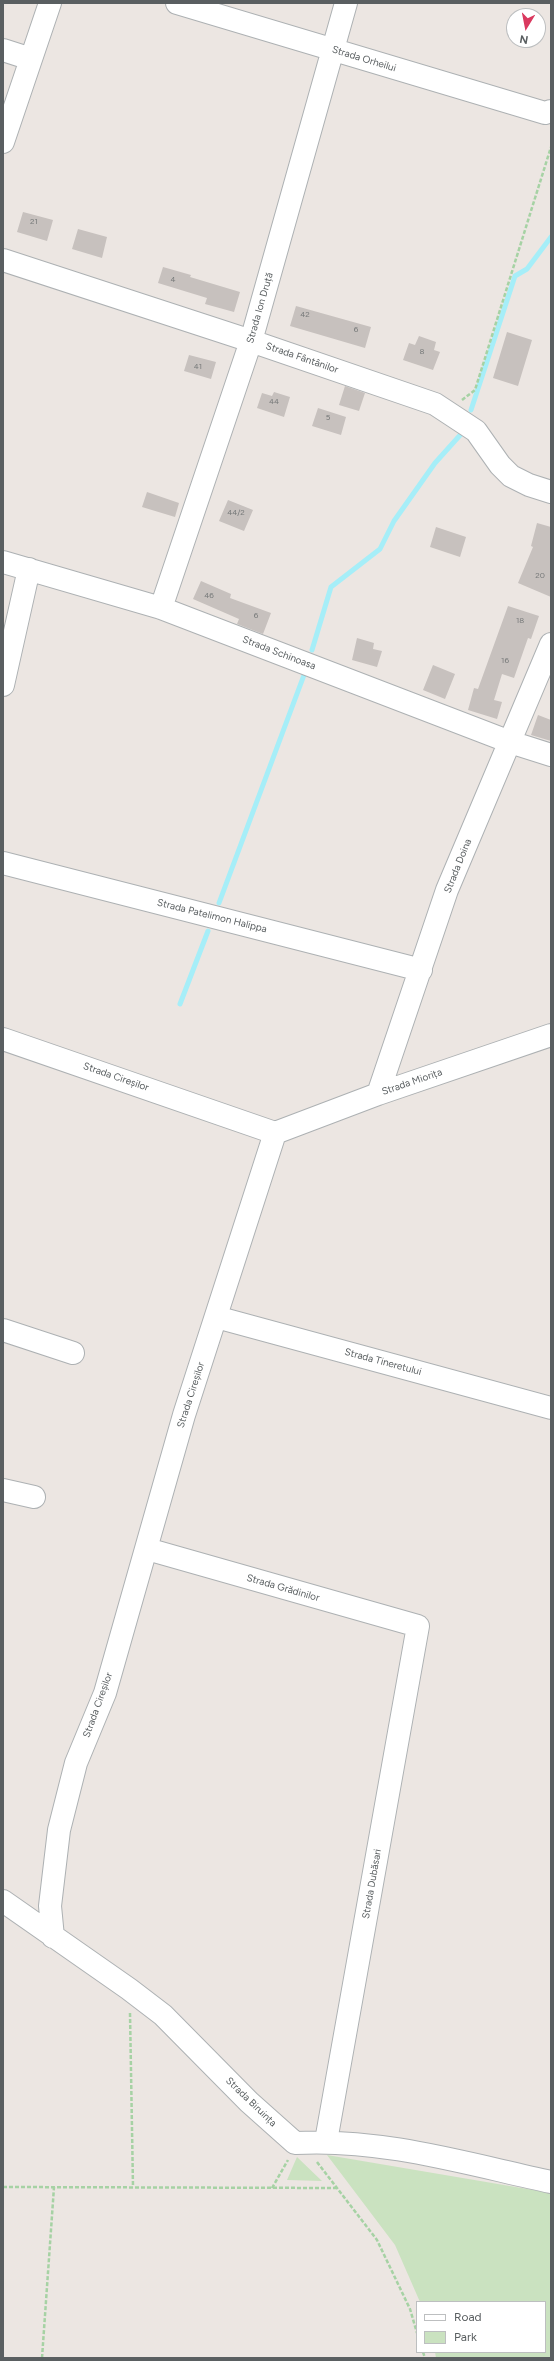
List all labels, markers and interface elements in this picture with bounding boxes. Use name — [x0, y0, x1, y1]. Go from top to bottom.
north arrow — [506, 8, 546, 48]
text: N — [519, 32, 529, 46]
street label: Strada Orheilui — [330, 44, 398, 74]
house number: 21 — [30, 217, 38, 227]
street label: Strada Ion Druță — [244, 271, 276, 345]
house number: 4 — [171, 275, 175, 285]
house number: 42 — [300, 310, 310, 320]
house number: 6 — [354, 325, 358, 335]
street label: Strada Fântânilor — [264, 340, 340, 376]
house number: 8 — [420, 347, 424, 357]
house number: 41 — [194, 362, 202, 372]
house number: 44 — [269, 397, 279, 407]
house number: 5 — [326, 413, 330, 423]
house number: 44/2 — [227, 508, 245, 518]
house number: 20 — [535, 571, 545, 581]
house number: 46 — [204, 591, 214, 601]
house number: 6 — [254, 611, 258, 621]
house number: 18 — [516, 616, 524, 626]
street label: Strada Schinoasa — [241, 634, 317, 672]
house number: 16 — [501, 656, 509, 666]
street label: Strada Doina — [442, 837, 474, 895]
street label: Strada Patelimon Halippa — [156, 897, 268, 935]
street label: Strada Cireșilor — [82, 1060, 150, 1094]
street label: Strada Miorița — [380, 1066, 444, 1098]
street label: Strada Tineretului — [343, 1346, 423, 1378]
street label: Strada Cireșilor — [175, 1361, 207, 1429]
street label: Strada Grădinilor — [245, 1572, 321, 1604]
street label: Strada Cireșilor — [81, 1671, 115, 1739]
street label: Strada Dubăsari — [360, 1848, 384, 1920]
street label: Strada Biruința — [223, 2075, 279, 2129]
legend — [416, 2301, 546, 2353]
text: Road — [454, 2310, 482, 2324]
text: Park — [454, 2330, 477, 2344]

